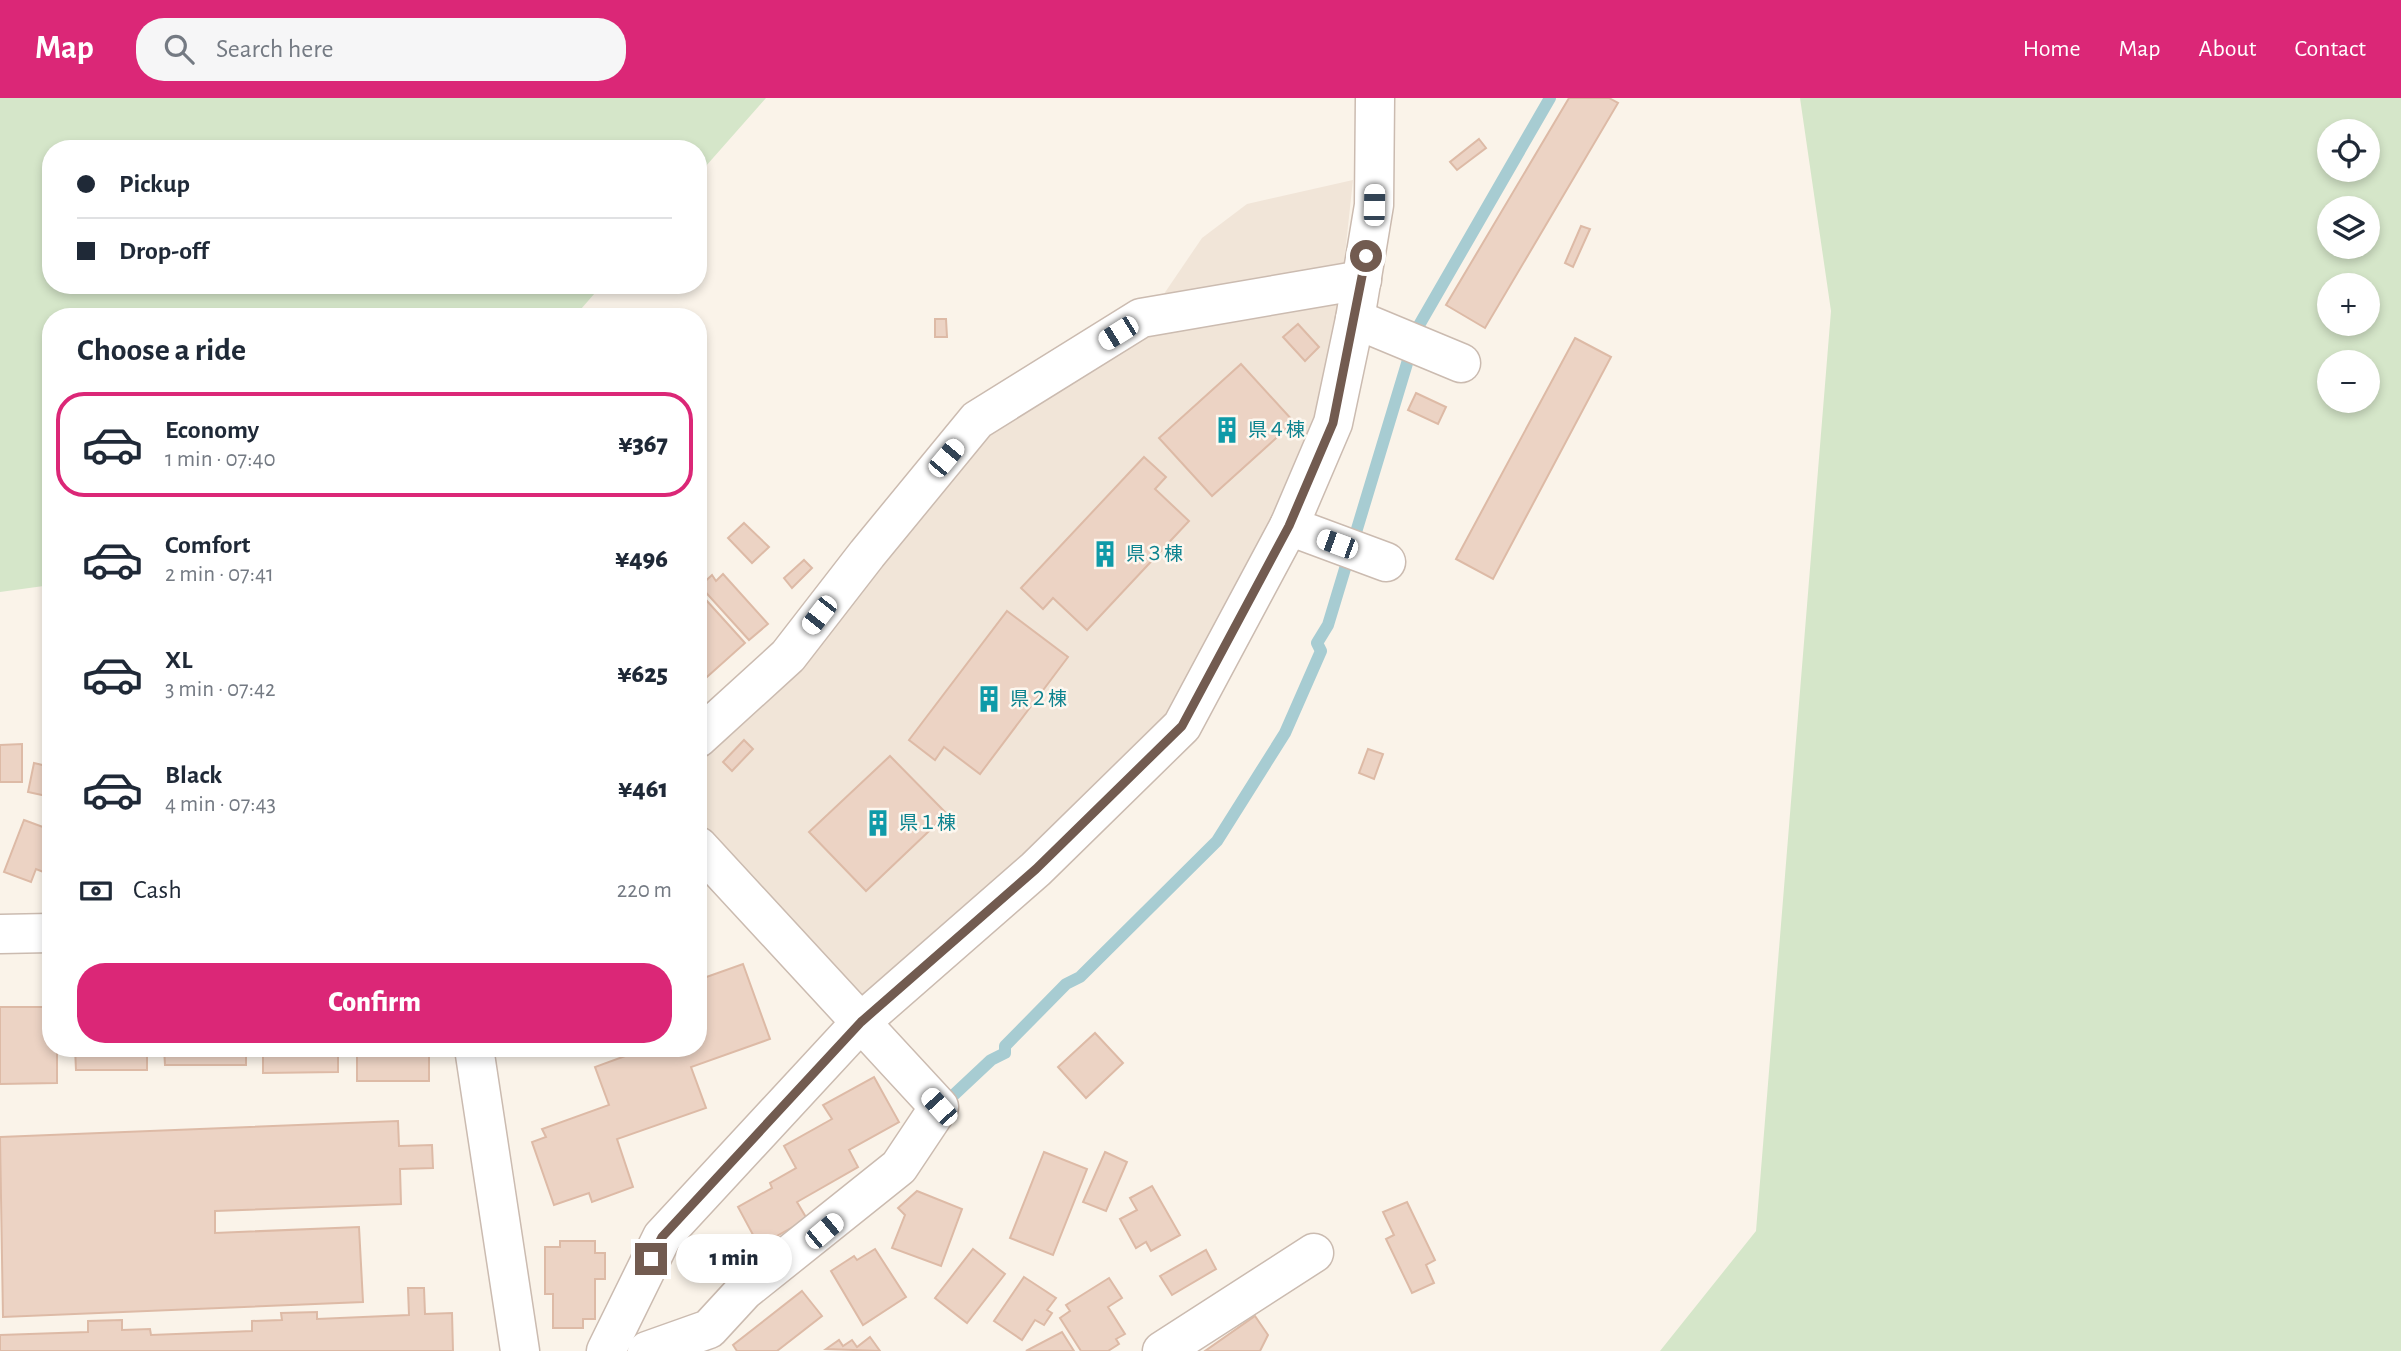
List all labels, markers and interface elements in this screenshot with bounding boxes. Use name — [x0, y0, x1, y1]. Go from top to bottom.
search box — [136, 18, 626, 81]
icon: search — [160, 30, 198, 68]
text: Map — [35, 32, 94, 65]
text: Search here — [216, 36, 334, 62]
text: Home — [2023, 37, 2081, 61]
text: Map — [2119, 37, 2161, 61]
text: About — [2199, 37, 2256, 61]
text: Contact — [2294, 37, 2366, 61]
map controls — [2317, 119, 2380, 413]
button: locate — [2317, 119, 2380, 182]
text: Pickup — [119, 171, 190, 197]
car — [1364, 184, 1385, 226]
button: layers — [2317, 196, 2380, 259]
text: Drop-off — [119, 238, 208, 264]
route start — [1350, 240, 1382, 272]
button: + — [2317, 273, 2380, 336]
car — [1095, 313, 1142, 353]
text: Choose a ride — [77, 334, 246, 366]
button: − — [2317, 350, 2380, 413]
icon: car — [81, 413, 144, 476]
building icon: 県４棟 — [1212, 415, 1242, 445]
text: Economy — [165, 417, 259, 443]
place label: 県４棟 — [1248, 419, 1305, 440]
text: ¥367 — [618, 431, 668, 457]
car — [925, 435, 968, 481]
text: 1 min · 07:40 — [165, 448, 276, 471]
car — [1314, 527, 1361, 561]
icon: car — [81, 528, 144, 591]
text: Comfort — [165, 532, 250, 558]
building icon: 県３棟 — [1090, 539, 1120, 569]
place label: 県３棟 — [1126, 543, 1183, 564]
text: ¥496 — [615, 546, 668, 572]
text: 2 min · 07:41 — [165, 563, 274, 586]
car — [798, 592, 841, 638]
icon: car — [81, 643, 144, 706]
text: XL — [165, 647, 192, 673]
text: ¥625 — [617, 661, 668, 687]
text: 3 min · 07:42 — [165, 678, 276, 701]
building icon: 県２棟 — [974, 684, 1004, 714]
place label: 県２棟 — [1010, 688, 1067, 709]
icon: car — [81, 758, 144, 821]
text: Black — [165, 762, 222, 788]
text: ¥461 — [618, 776, 668, 802]
text: 4 min · 07:43 — [165, 793, 276, 816]
building icon: 県１棟 — [863, 808, 893, 838]
place label: 県１棟 — [899, 812, 956, 833]
icon: cash — [77, 872, 115, 910]
text: Cash — [133, 877, 182, 903]
text: 220 m — [617, 879, 672, 902]
button: Confirm — [77, 963, 672, 1043]
car — [918, 1084, 961, 1130]
car — [802, 1209, 847, 1253]
callout: 1 min — [676, 1234, 791, 1284]
route end — [635, 1243, 667, 1275]
text: 1 min — [710, 1247, 758, 1270]

